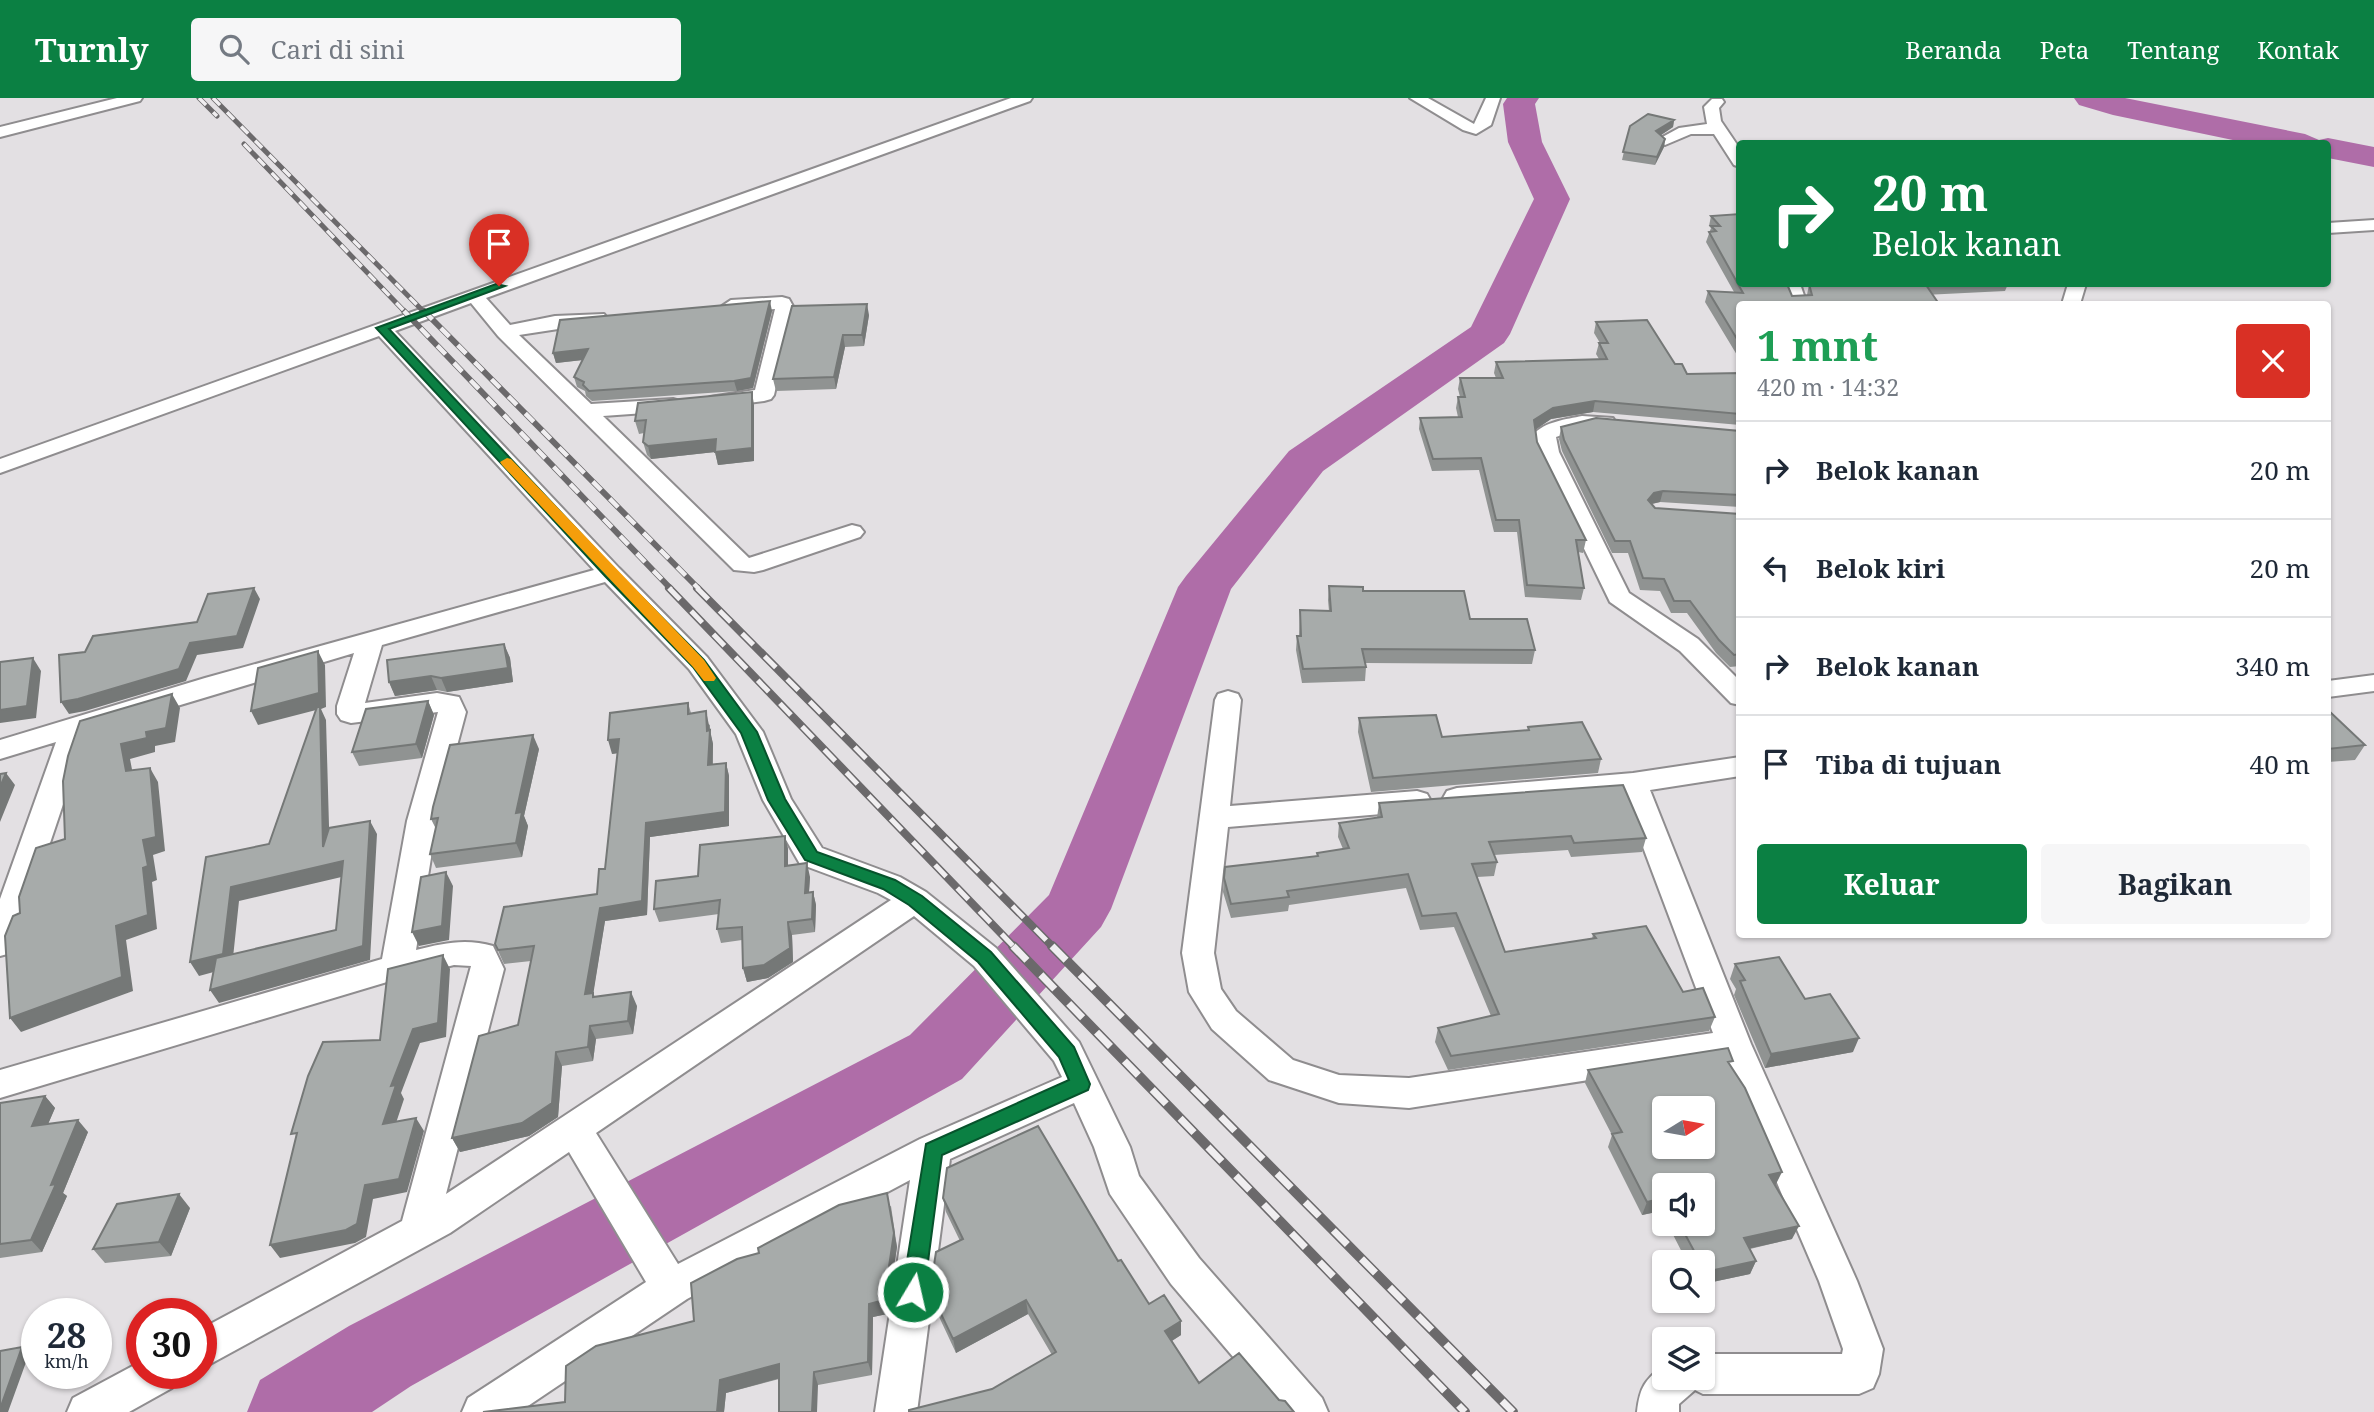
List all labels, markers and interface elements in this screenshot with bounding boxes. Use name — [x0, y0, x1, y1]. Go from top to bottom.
search box — [191, 18, 681, 81]
text: Turnly — [35, 27, 149, 72]
icon: search — [215, 30, 253, 68]
text: Cari di sini — [271, 31, 405, 67]
text: Beranda — [1905, 33, 2002, 66]
text: Peta — [2040, 33, 2089, 66]
text: Tentang — [2127, 33, 2219, 66]
text: Kontak — [2257, 33, 2339, 66]
text: 20 m — [1872, 159, 1988, 225]
icon: right — [1757, 168, 1848, 259]
pin — [469, 214, 529, 286]
text: Belok kanan — [1872, 222, 2062, 265]
icon: arrive — [480, 225, 518, 263]
text: 1 mnt — [1757, 316, 1878, 373]
button: close — [2236, 324, 2310, 398]
text: 420 m · 14:32 — [1757, 371, 1899, 403]
icon: right — [1757, 451, 1795, 489]
text: Belok kanan — [1816, 452, 1979, 488]
text: 20 m — [2250, 452, 2310, 488]
icon: left — [1757, 549, 1795, 587]
text: Belok kiri — [1816, 550, 1945, 586]
text: 20 m — [2250, 550, 2310, 586]
icon: right — [1757, 647, 1795, 685]
text: Belok kanan — [1816, 648, 1979, 684]
text: 340 m — [2235, 648, 2310, 684]
icon: arrive — [1757, 745, 1795, 783]
text: Tiba di tujuan — [1816, 746, 2001, 782]
text: 40 m — [2250, 746, 2310, 782]
button: Keluar — [1757, 844, 2027, 924]
button: Bagikan — [2041, 844, 2310, 924]
north arrow — [1652, 1096, 1715, 1158]
map controls — [1652, 1096, 1715, 1390]
button: sound — [1652, 1173, 1715, 1236]
button: search — [1652, 1250, 1715, 1313]
position arrow — [876, 1255, 950, 1329]
speed limit sign: 30 — [126, 1298, 217, 1389]
text: 28 — [47, 1311, 86, 1358]
button: layers — [1652, 1327, 1715, 1390]
text: km/h — [44, 1349, 89, 1373]

